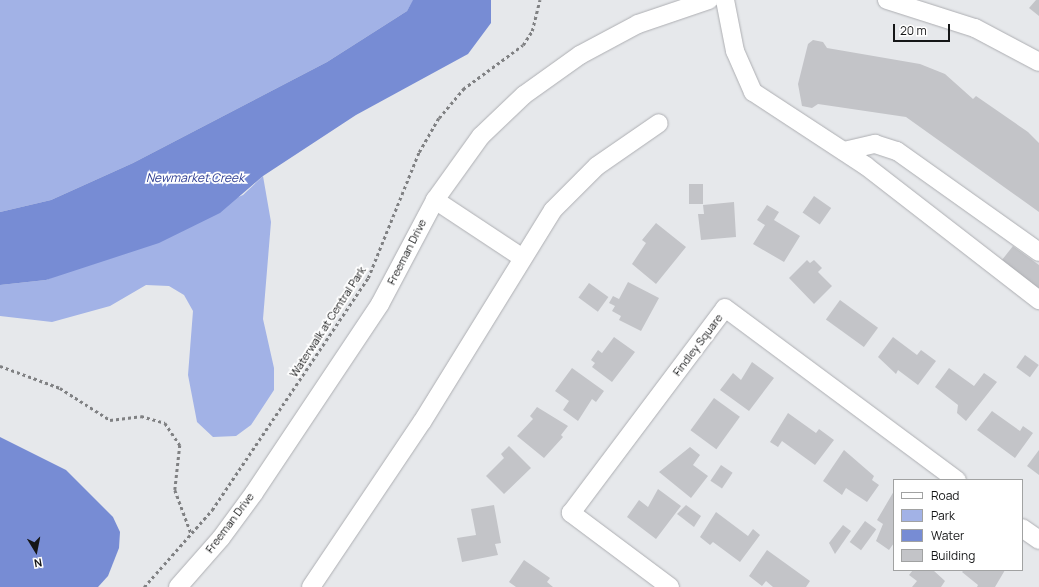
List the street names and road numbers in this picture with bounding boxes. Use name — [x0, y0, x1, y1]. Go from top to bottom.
street label: Freeman Drive — [385, 217, 429, 287]
street label: Waterwalk at Central Park — [287, 264, 369, 380]
street label: Findley Square — [670, 311, 726, 379]
street label: Freeman Drive — [203, 490, 257, 556]

